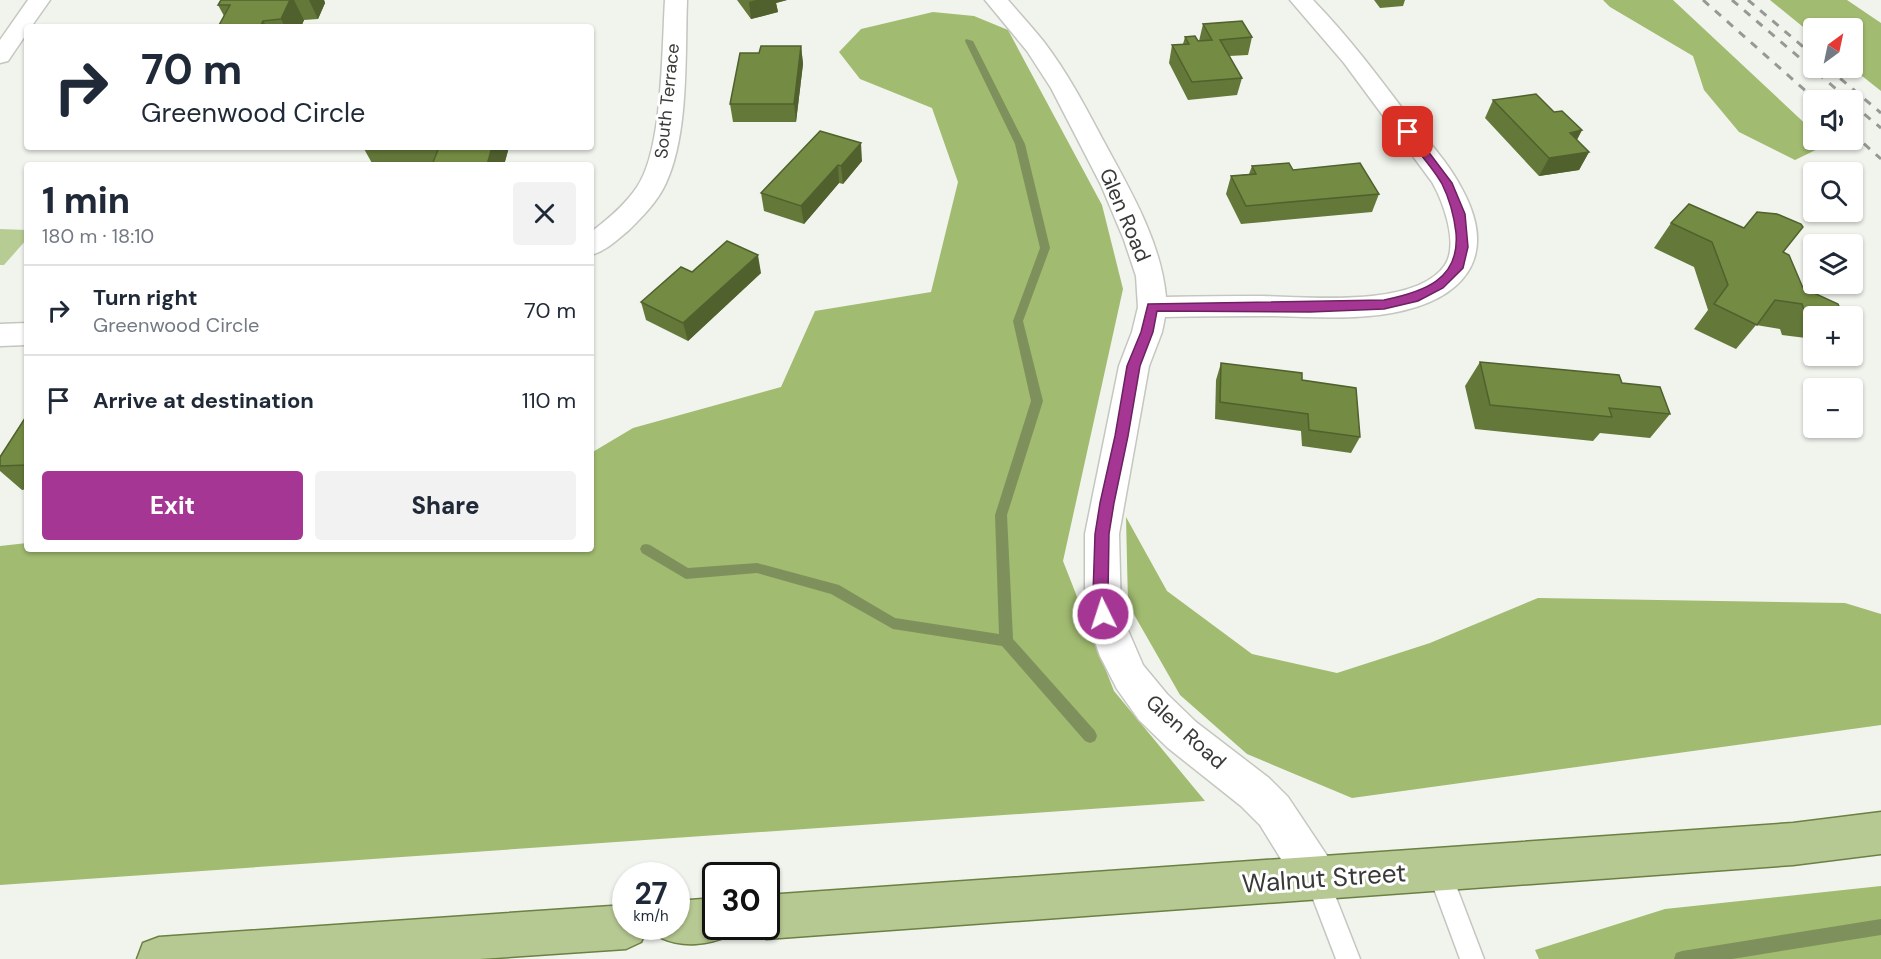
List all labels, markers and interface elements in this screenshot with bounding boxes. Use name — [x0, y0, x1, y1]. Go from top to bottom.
north arrow — [1803, 18, 1863, 78]
map controls — [1803, 18, 1863, 438]
text: 70 m — [141, 42, 242, 97]
street label: South Terrace — [649, 42, 685, 160]
icon: right — [42, 48, 120, 126]
button: sound — [1803, 90, 1863, 150]
text: Greenwood Circle — [141, 95, 365, 130]
pin — [1382, 106, 1433, 157]
icon: arrive — [1391, 115, 1424, 148]
button: search — [1803, 162, 1863, 222]
street label: Glen Road — [1093, 164, 1157, 266]
text: 1 min — [42, 177, 130, 224]
button: close — [513, 182, 576, 245]
text: 180 m · 18:10 — [42, 223, 154, 249]
button: layers — [1803, 234, 1863, 294]
text: Turn right — [93, 283, 198, 312]
icon: right — [42, 294, 75, 327]
text: 70 m — [524, 296, 576, 325]
button: + — [1803, 306, 1863, 366]
text: Greenwood Circle — [93, 312, 259, 338]
button: − — [1803, 378, 1863, 438]
icon: arrive — [42, 384, 75, 417]
text: Arrive at destination — [93, 386, 314, 415]
text: 110 m — [522, 386, 576, 415]
button: Exit — [42, 471, 303, 540]
button: Share — [315, 471, 576, 540]
position arrow — [1071, 582, 1135, 646]
street label: Glen Road — [1140, 688, 1232, 776]
street label: Walnut Street — [1241, 855, 1407, 901]
speed limit sign: 30 — [702, 862, 780, 940]
text: 27 — [634, 874, 668, 913]
text: km/h — [633, 906, 669, 926]

